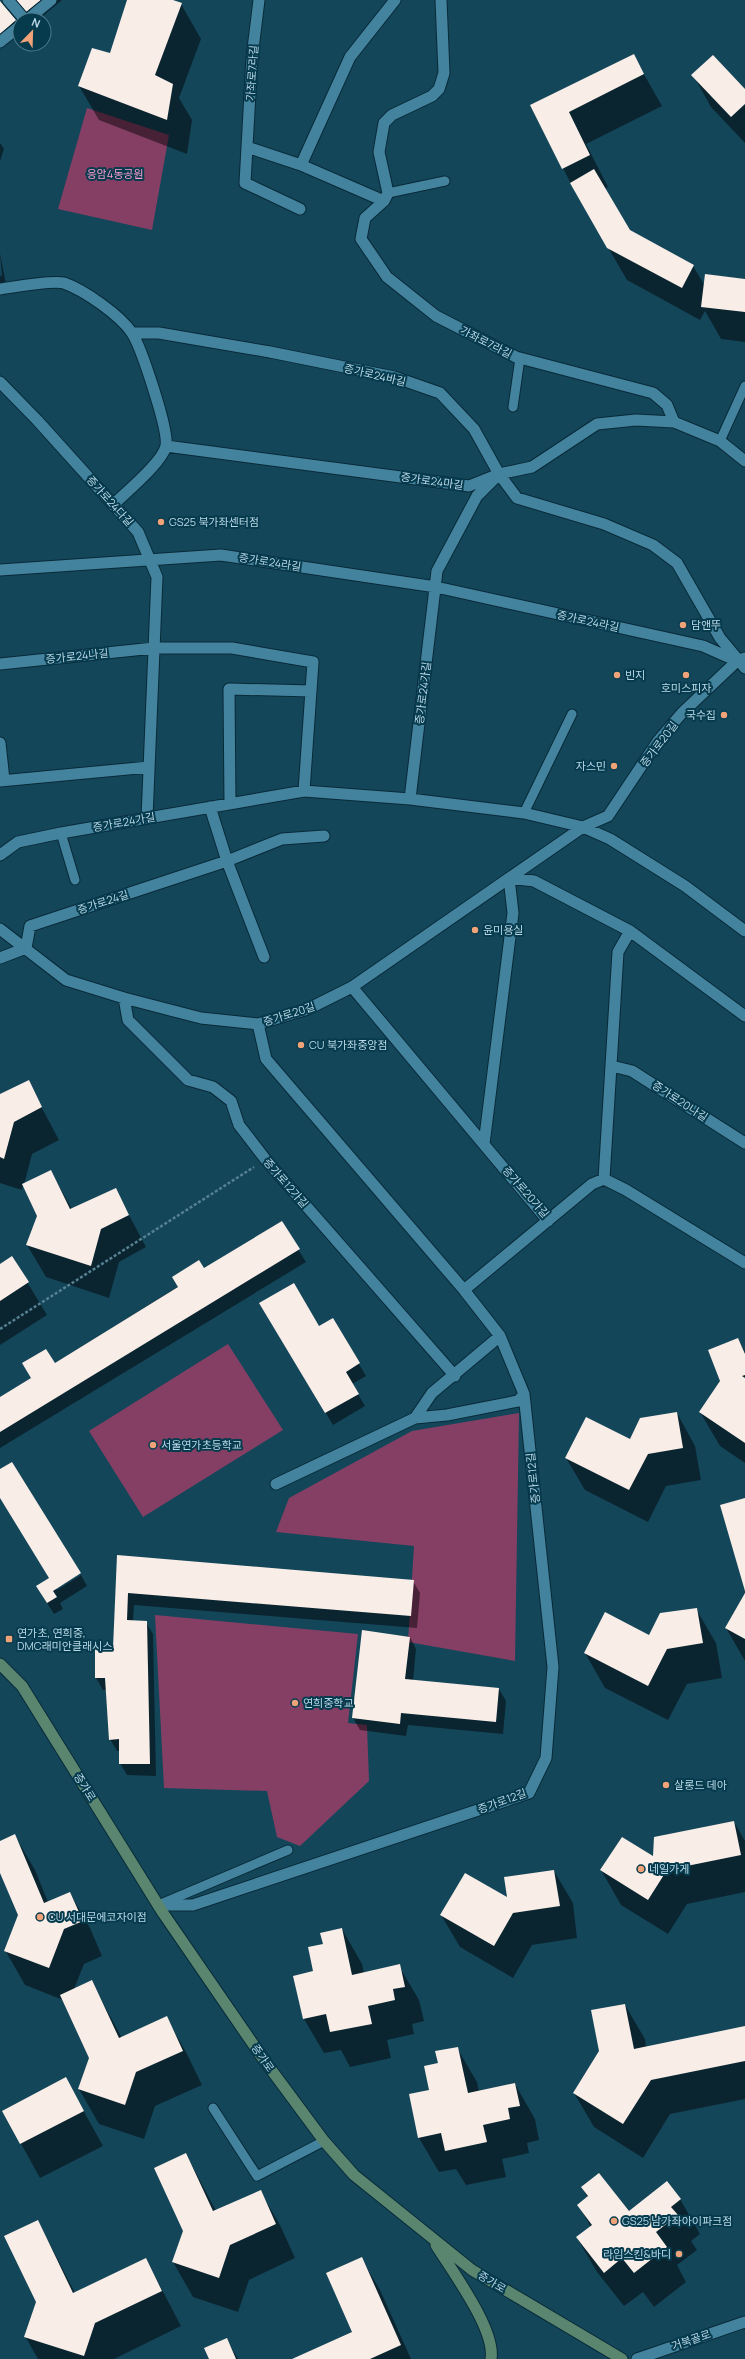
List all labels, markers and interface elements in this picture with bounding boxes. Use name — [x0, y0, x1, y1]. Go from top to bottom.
north arrow — [12, 12, 52, 52]
text: N — [30, 14, 43, 31]
street label: 가좌로7라길 — [242, 44, 261, 101]
park label: 응암4동공원 — [86, 166, 144, 181]
street label: 가좌로7라길 — [458, 322, 515, 361]
street label: 증가로24바길 — [343, 360, 408, 389]
street label: 증가로24마길 — [400, 469, 464, 492]
street label: 증가로24다길 — [84, 472, 137, 529]
place label: GS25 북가좌센터점 — [169, 514, 259, 529]
marker: GS25 북가좌센터점 — [156, 517, 166, 527]
street label: 증가로24라길 — [238, 549, 302, 574]
street label: 증가로24라길 — [556, 607, 621, 634]
place label: 담앤뚜 — [691, 617, 721, 632]
marker: 담앤뚜 — [678, 620, 688, 630]
street label: 증가로24나길 — [45, 645, 109, 666]
street label: 증가로24가길 — [411, 661, 434, 725]
place label: 빈지 — [625, 667, 645, 682]
marker: 빈지 — [612, 670, 622, 680]
marker: 호미스피자 — [681, 670, 691, 680]
place label: 호미스피자 — [661, 680, 711, 695]
place label: 국수집 — [686, 707, 716, 722]
marker: 국수집 — [719, 710, 729, 720]
street label: 증가로20길 — [637, 718, 681, 770]
place label: 자스민 — [576, 758, 606, 773]
marker: 자스민 — [609, 761, 619, 771]
street label: 증가로24가길 — [92, 809, 156, 834]
street label: 증가로24길 — [75, 886, 130, 917]
place label: 윤미용실 — [483, 922, 523, 937]
marker: 윤미용실 — [470, 925, 480, 935]
street label: 증가로20길 — [261, 998, 317, 1029]
place label: CU 북가좌중앙점 — [309, 1037, 388, 1052]
marker: CU 북가좌중앙점 — [296, 1040, 306, 1050]
street label: 증가로20나길 — [650, 1077, 711, 1124]
street label: 증가로12가길 — [261, 1155, 312, 1211]
street label: 증가로20가길 — [500, 1163, 553, 1221]
place label: 서울연가초등학교 — [161, 1437, 242, 1452]
marker: 서울연가초등학교 — [148, 1440, 158, 1450]
street label: 증가로12길 — [522, 1452, 543, 1504]
place label: 연가초, 연희중, DMC래미안클래시스 — [17, 1625, 112, 1653]
marker: 연가초, 연희중, DMC래미안클래시스 — [4, 1634, 14, 1644]
place label: 연희중학교 — [303, 1695, 354, 1710]
marker: 연희중학교 — [290, 1698, 300, 1708]
street label: 증가로 — [71, 1770, 100, 1804]
place label: 살롱드 데아 — [674, 1777, 727, 1792]
marker: 살롱드 데아 — [661, 1780, 671, 1790]
street label: 증가로12길 — [475, 1785, 528, 1816]
place label: 네일가게 — [649, 1861, 689, 1876]
marker: 네일가게 — [636, 1864, 646, 1874]
place label: CU 서대문에코자이점 — [48, 1909, 147, 1924]
marker: CU 서대문에코자이점 — [35, 1912, 45, 1922]
street label: 증가로 — [249, 2041, 278, 2074]
place label: GS25 남가좌아이파크점 — [622, 2213, 732, 2228]
marker: GS25 남가좌아이파크점 — [609, 2216, 619, 2226]
place label: 라임스킨&바디 — [603, 2246, 671, 2261]
marker: 라임스킨&바디 — [674, 2249, 684, 2259]
street label: 증가로 — [475, 2267, 509, 2296]
street label: 거북골로 — [669, 2326, 712, 2353]

